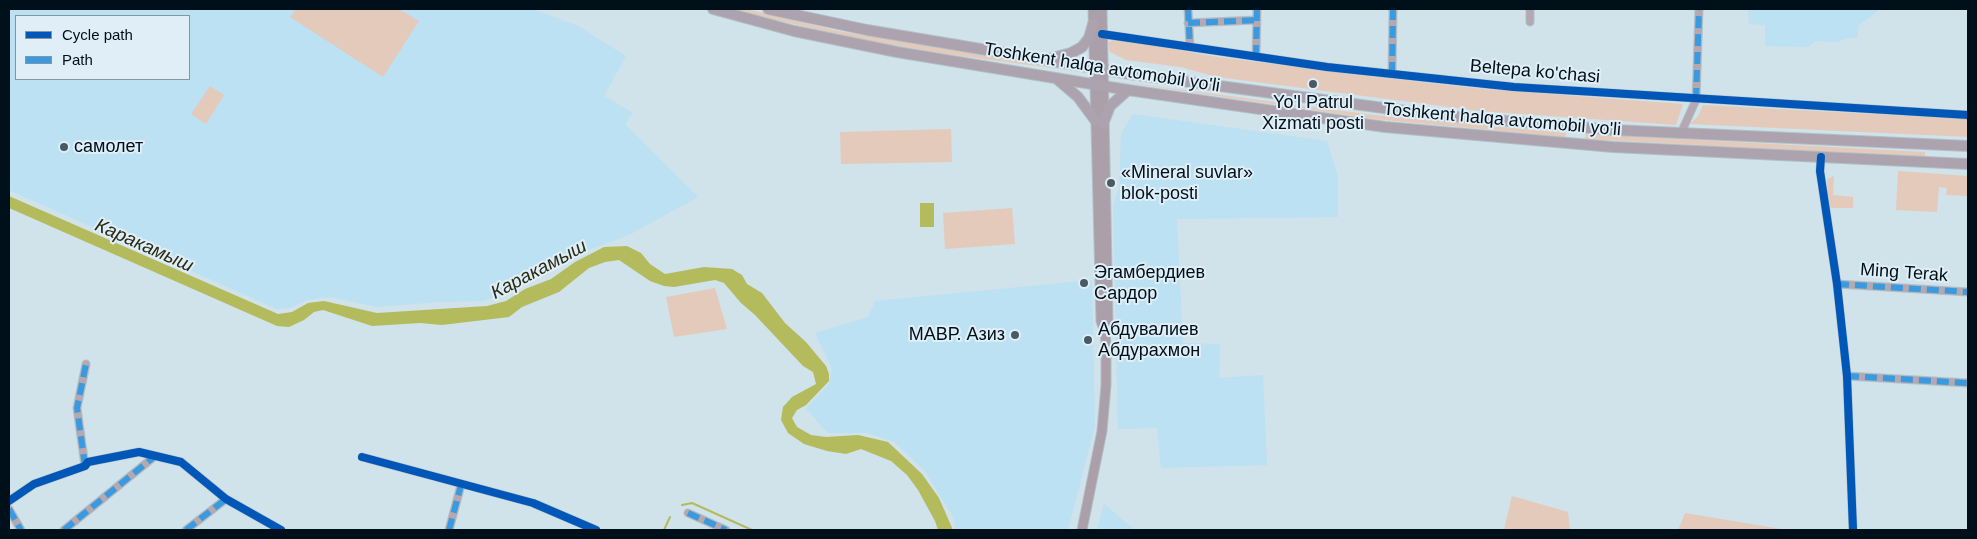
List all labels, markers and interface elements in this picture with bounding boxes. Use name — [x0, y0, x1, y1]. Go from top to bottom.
legend — [15, 15, 190, 80]
text: Cycle path — [62, 26, 133, 43]
street label: Toshkent halqa avtomobil yo'li — [982, 39, 1222, 97]
text: Path — [62, 51, 93, 68]
street label: Beltepa ko'chasi — [1469, 56, 1601, 88]
marker: Yo'l Patrul Xizmati posti — [1307, 78, 1319, 90]
place label: Yo'l Patrul Xizmati posti — [1262, 92, 1364, 134]
street label: Toshkent halqa avtomobil yo'li — [1382, 99, 1622, 141]
place label: самолет — [74, 136, 143, 158]
marker: самолет — [58, 141, 70, 153]
place label: «Mineral suvlar» blok-posti — [1121, 162, 1253, 204]
marker: «Mineral suvlar» blok-posti — [1105, 177, 1117, 189]
water label: Каракамыш — [91, 214, 197, 278]
water label: Каракамыш — [487, 235, 591, 305]
street label: Ming Terak — [1859, 259, 1949, 287]
place label: Эгамбердиев Сардор — [1094, 262, 1205, 304]
marker: Эгамбердиев Сардор — [1078, 277, 1090, 289]
place label: Абдувалиев Абдурахмон — [1098, 319, 1200, 362]
place label: МАВР. Азиз — [909, 324, 1005, 346]
marker: МАВР. Азиз — [1009, 329, 1021, 341]
marker: Абдувалиев Абдурахмон — [1082, 334, 1094, 346]

